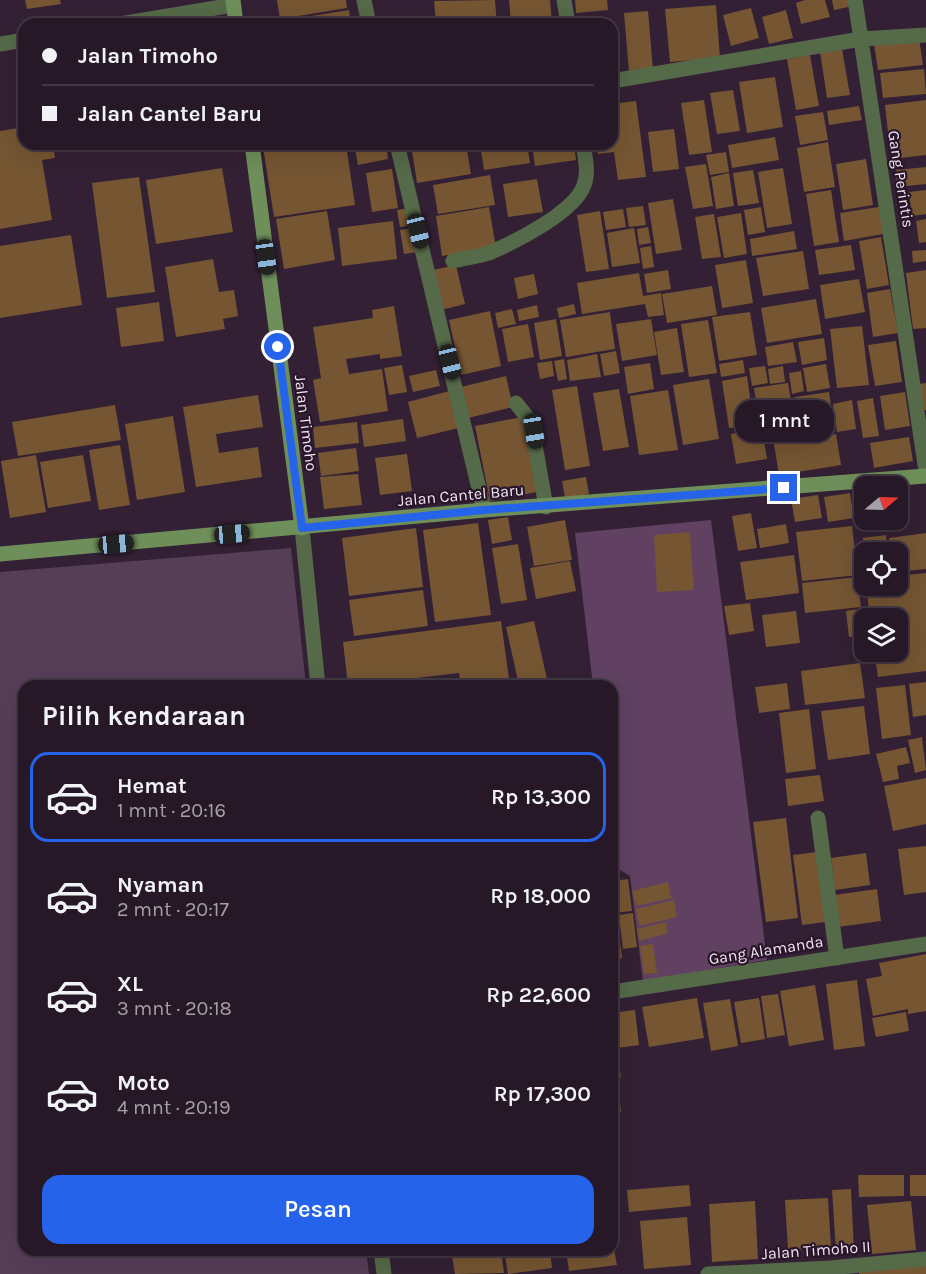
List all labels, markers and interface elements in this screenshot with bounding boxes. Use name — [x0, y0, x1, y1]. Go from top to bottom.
text: Jalan Timoho — [78, 43, 218, 69]
text: Jalan Cantel Baru — [78, 101, 262, 127]
street label: Gang Perintis — [884, 129, 918, 229]
car — [405, 211, 431, 251]
car — [255, 238, 277, 276]
route start — [264, 333, 291, 360]
car — [437, 342, 463, 382]
street label: Jalan Timoho — [291, 374, 321, 472]
callout: 1 mnt — [734, 401, 834, 443]
text: 1 mnt — [759, 409, 810, 432]
car — [522, 412, 546, 450]
route end — [770, 474, 797, 501]
north arrow — [854, 476, 908, 530]
map controls — [854, 476, 908, 662]
street label: Jalan Cantel Baru — [397, 480, 525, 510]
car — [213, 523, 251, 545]
car — [97, 533, 135, 555]
button: locate — [854, 542, 908, 596]
button: layers — [854, 608, 908, 662]
text: Pilih kendaraan — [42, 700, 246, 732]
icon: car — [45, 770, 99, 824]
text: Hemat — [117, 773, 187, 799]
text: Rp 13,300 — [491, 784, 591, 810]
text: 1 mnt · 20:16 — [117, 799, 226, 822]
icon: car — [45, 869, 99, 923]
text: Nyaman — [117, 872, 204, 898]
text: Rp 18,000 — [490, 883, 591, 909]
text: 2 mnt · 20:17 — [117, 898, 229, 921]
street label: Gang Alamanda — [707, 932, 825, 968]
icon: car — [45, 968, 99, 1022]
text: XL — [117, 971, 143, 997]
text: Rp 22,600 — [486, 982, 591, 1008]
text: 3 mnt · 20:18 — [117, 997, 232, 1020]
icon: car — [45, 1067, 99, 1121]
text: Moto — [117, 1070, 170, 1096]
text: Rp 17,300 — [494, 1081, 591, 1107]
text: 4 mnt · 20:19 — [117, 1096, 231, 1119]
button: Pesan — [42, 1175, 594, 1244]
street label: Jalan Timoho II — [761, 1237, 871, 1263]

